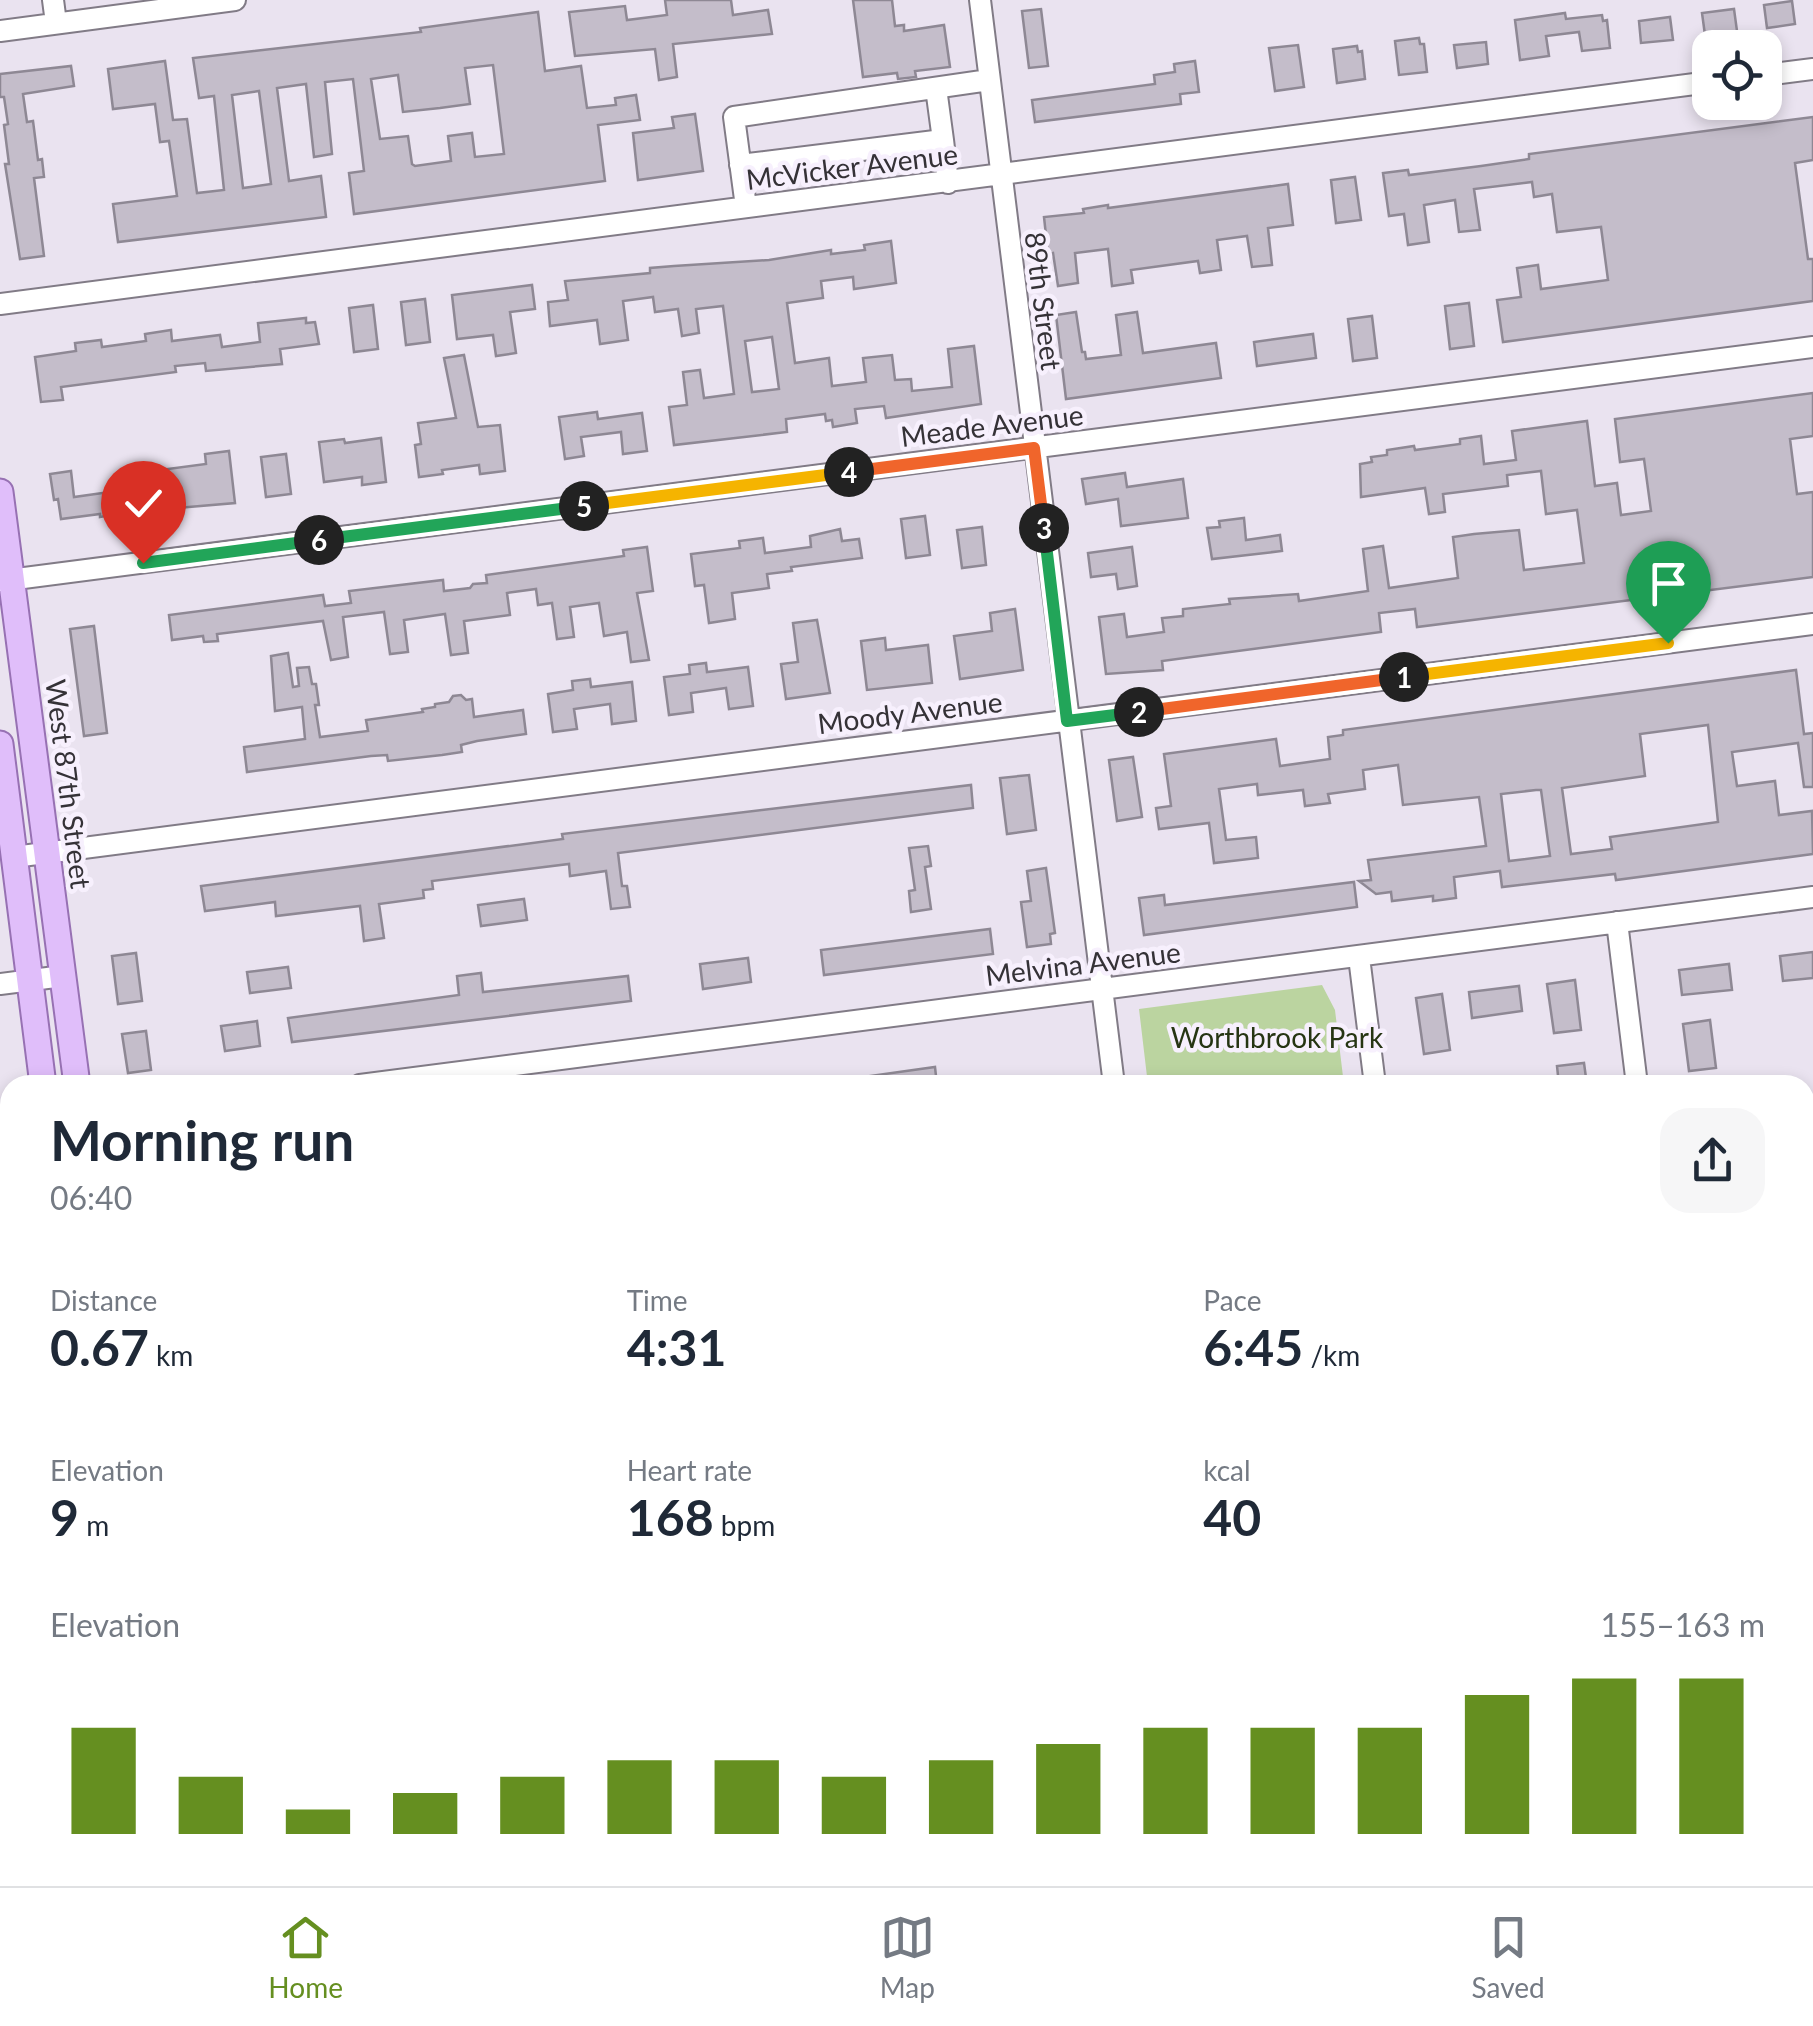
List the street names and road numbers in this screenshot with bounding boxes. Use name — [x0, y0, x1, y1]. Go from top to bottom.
street label: McVicker Avenue — [744, 136, 960, 196]
street label: 89th Street — [1019, 230, 1069, 372]
street label: Meade Avenue — [899, 397, 1085, 453]
street label: West 87th Street — [39, 677, 99, 890]
street label: Moody Avenue — [816, 684, 1004, 740]
street label: Melvina Avenue — [983, 934, 1183, 992]

